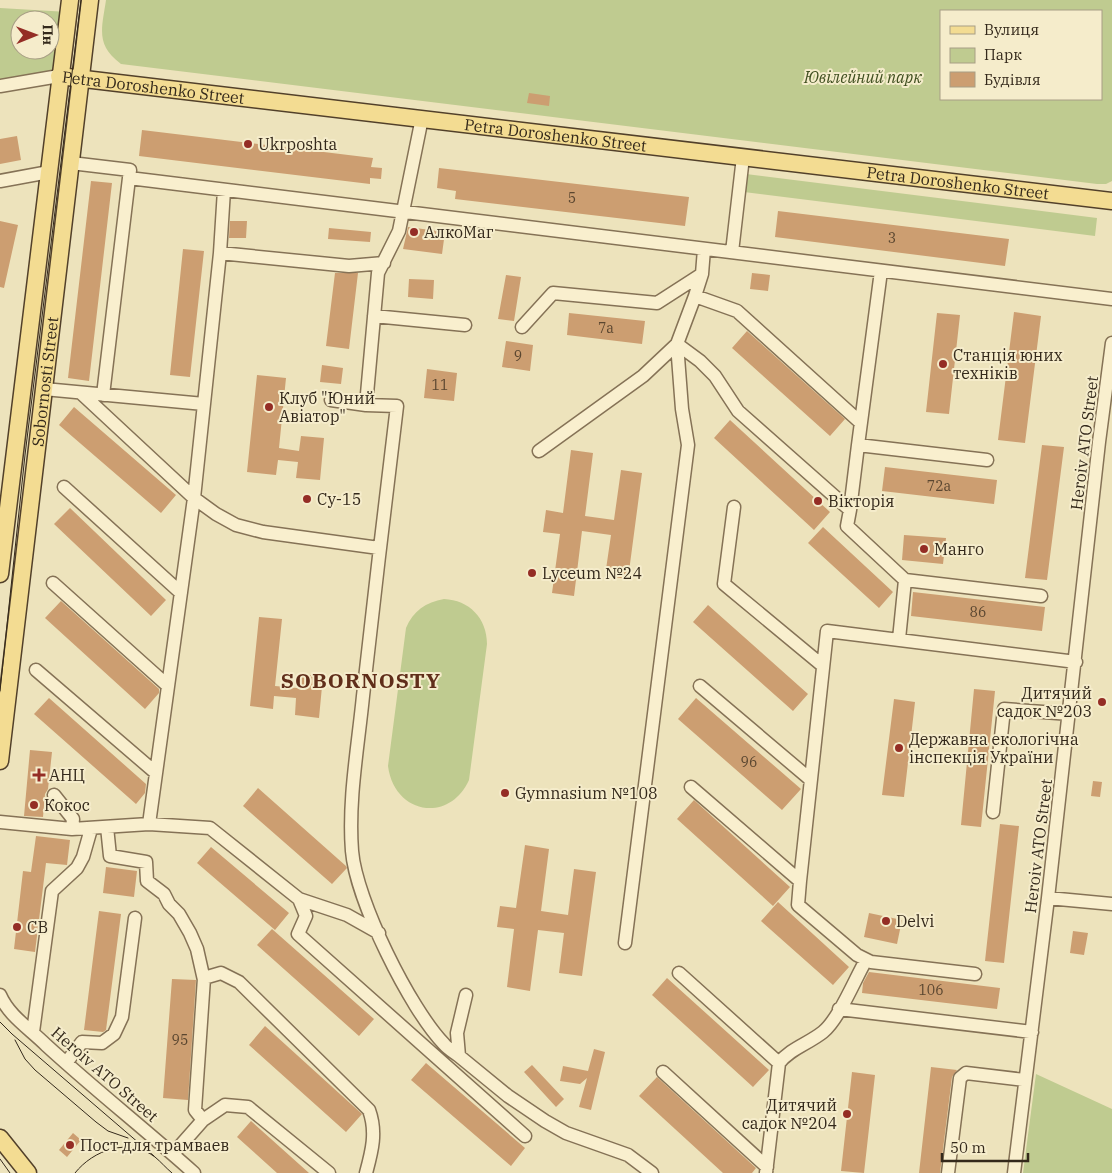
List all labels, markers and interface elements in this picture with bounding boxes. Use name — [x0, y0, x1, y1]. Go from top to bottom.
north arrow — [10, 10, 60, 60]
legend — [940, 10, 1102, 100]
text: Вулиця — [984, 20, 1039, 39]
text: Пн — [39, 24, 57, 45]
text: Парк — [984, 45, 1022, 64]
street label: Petra Doroshenko Street — [61, 66, 246, 108]
park label: Ювілейний парк — [803, 67, 922, 87]
text: Будівля — [984, 70, 1041, 89]
street label: Petra Doroshenko Street — [463, 114, 648, 156]
place label: Ukrposhta — [258, 134, 338, 154]
marker: Ukrposhta — [242, 138, 254, 150]
street label: Petra Doroshenko Street — [865, 162, 1050, 203]
house number: 5 — [568, 189, 576, 207]
place label: АлкоМаг — [424, 222, 494, 242]
marker: АлкоМаг — [408, 226, 420, 238]
house number: 3 — [888, 229, 896, 247]
street label: Sobornosti Street — [27, 315, 63, 448]
house number: 7а — [598, 319, 614, 337]
place label: Станція юних техніків — [953, 345, 1063, 383]
house number: 9 — [514, 347, 522, 365]
marker: Станція юних техніків — [937, 358, 949, 370]
street label: Heroiv ATO Street — [1066, 374, 1102, 511]
house number: 11 — [432, 376, 448, 394]
place label: Клуб "Юний Авіатор" — [279, 388, 375, 426]
marker: Клуб "Юний Авіатор" — [263, 401, 275, 413]
house number: 72а — [927, 477, 952, 495]
place label: Су-15 — [317, 489, 361, 509]
place label: Вікторія — [828, 491, 895, 511]
marker: Су-15 — [301, 493, 313, 505]
marker: Вікторія — [812, 495, 824, 507]
place label: Манго — [934, 539, 984, 559]
marker: Манго — [918, 543, 930, 555]
place label: Lyceum №24 — [542, 563, 642, 583]
marker: Lyceum №24 — [526, 567, 538, 579]
house number: 86 — [970, 603, 986, 621]
district label: SOBORNOSTY — [281, 666, 441, 694]
place label: Дитячий садок №203 — [997, 683, 1092, 721]
marker: Дитячий садок №203 — [1096, 696, 1108, 708]
place label: Державна екологічна інспекція України — [909, 729, 1079, 767]
marker: Державна екологічна інспекція України — [893, 742, 905, 754]
house number: 96 — [741, 753, 757, 771]
place label: АНЦ — [49, 765, 85, 785]
marker: АНЦ — [33, 769, 45, 781]
street label: Heroiv ATO Street — [1020, 777, 1056, 914]
place label: Gymnasium №108 — [515, 783, 658, 803]
marker: Gymnasium №108 — [499, 787, 511, 799]
place label: Кокос — [44, 795, 90, 815]
marker: Кокос — [28, 799, 40, 811]
place label: Delvi — [896, 911, 934, 931]
marker: Delvi — [880, 915, 892, 927]
place label: СВ — [27, 917, 48, 937]
marker: СВ — [11, 921, 23, 933]
house number: 106 — [918, 981, 944, 999]
street label: Heroiv ATO Street — [47, 1022, 163, 1126]
house number: 95 — [172, 1031, 188, 1049]
place label: Дитячий садок №204 — [742, 1095, 837, 1133]
marker: Дитячий садок №204 — [841, 1108, 853, 1120]
scale bar — [942, 1130, 1028, 1162]
place label: Пост для трамваев — [80, 1135, 229, 1155]
text: 50 m — [950, 1138, 986, 1157]
marker: Пост для трамваев — [64, 1139, 76, 1151]

